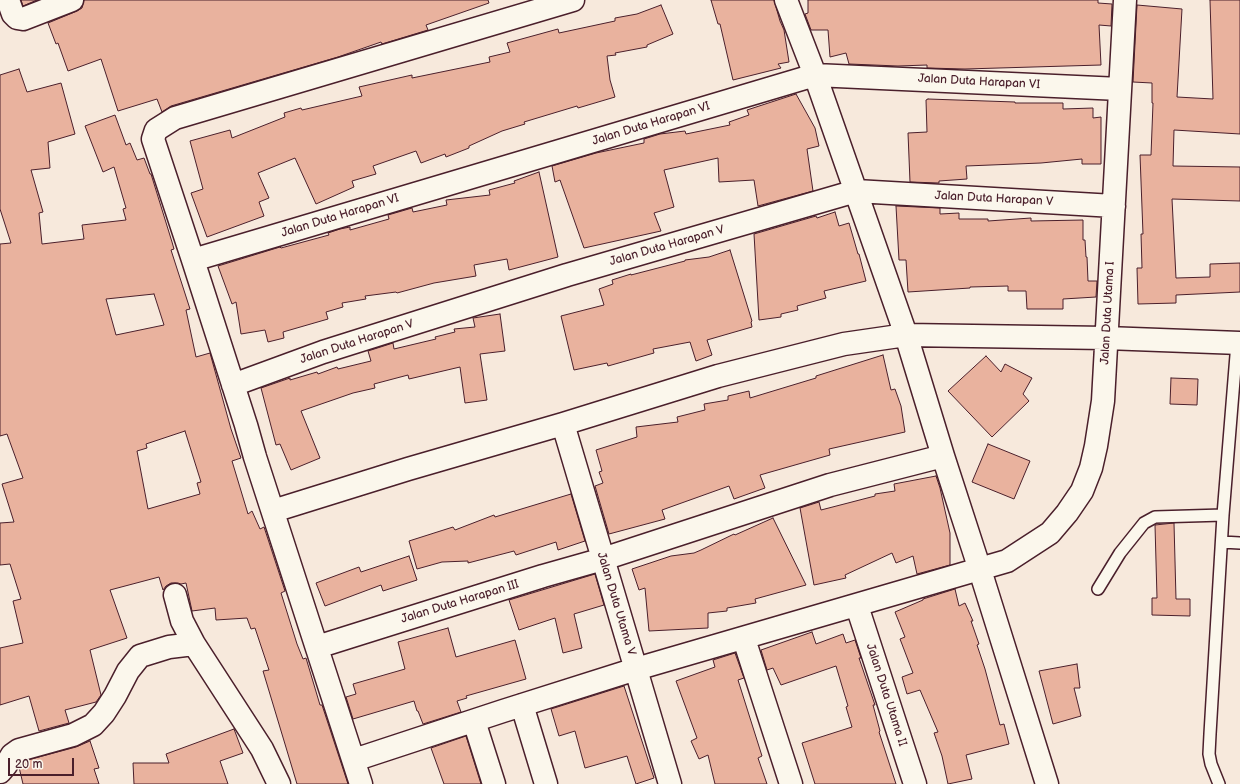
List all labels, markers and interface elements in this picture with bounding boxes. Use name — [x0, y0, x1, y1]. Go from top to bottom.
street label: Jalan Duta Harapan VI — [918, 72, 1040, 92]
street label: Jalan Duta Harapan VI — [590, 99, 712, 149]
street label: Jalan Duta Harapan V — [934, 189, 1054, 209]
street label: Jalan Duta Harapan VI — [279, 191, 401, 241]
street label: Jalan Duta Harapan V — [608, 223, 726, 269]
street label: Jalan Duta Utama I — [1098, 261, 1118, 365]
street label: Jalan Duta Harapan V — [298, 317, 416, 367]
street label: Jalan Duta Utama V — [593, 551, 639, 657]
street label: Jalan Duta Harapan III — [399, 577, 521, 627]
street label: Jalan Duta Utama II — [863, 642, 909, 748]
scale bar — [10, 750, 76, 776]
text: 20 m — [15, 757, 42, 772]

